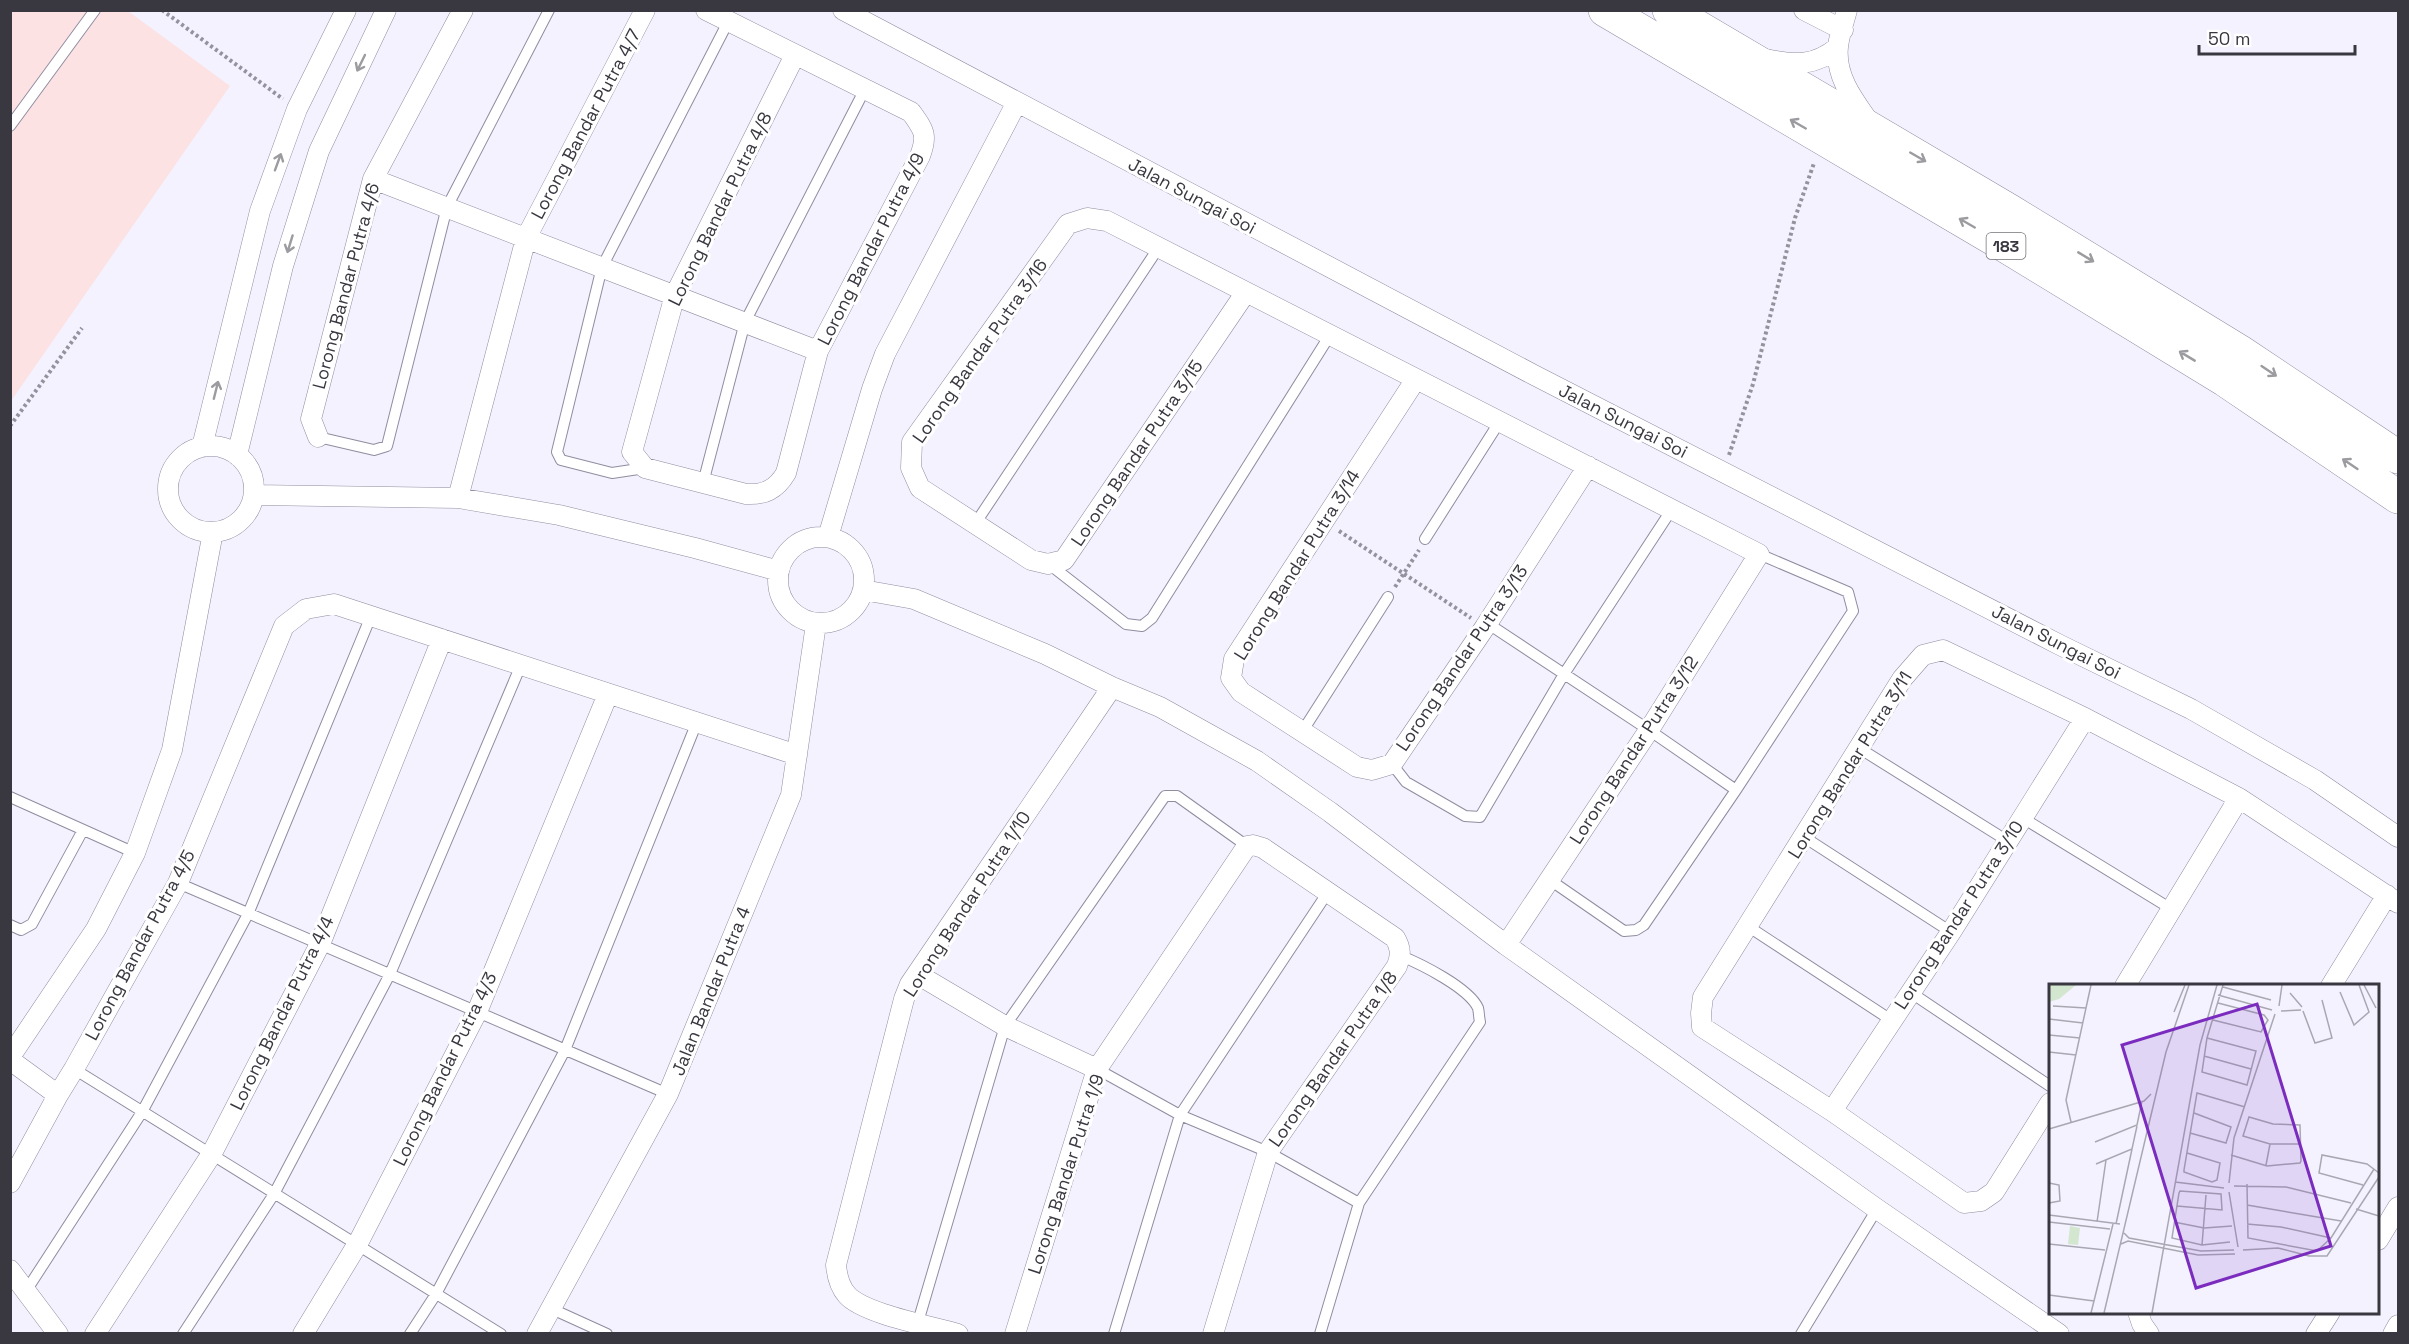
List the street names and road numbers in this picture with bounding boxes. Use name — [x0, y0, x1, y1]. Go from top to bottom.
street label: Lorong Bandar Putra 4/7 — [526, 25, 645, 223]
street label: Lorong Bandar Putra 4/8 — [663, 108, 777, 310]
street label: Lorong Bandar Putra 4/9 — [812, 149, 929, 349]
street label: Jalan Sungai Soi — [1124, 152, 1260, 239]
street label: Lorong Bandar Putra 4/6 — [307, 180, 384, 392]
road number: 183 — [1986, 233, 2026, 259]
street label: Lorong Bandar Putra 3/16 — [907, 254, 1052, 447]
street label: Lorong Bandar Putra 3/15 — [1066, 355, 1208, 550]
street label: Jalan Sungai Soi — [1555, 378, 1692, 463]
street label: Lorong Bandar Putra 3/14 — [1228, 465, 1365, 664]
street label: Lorong Bandar Putra 3/13 — [1391, 560, 1533, 755]
street label: Jalan Sungai Soi — [1988, 599, 2125, 684]
street label: Lorong Bandar Putra 3/12 — [1564, 651, 1703, 848]
street label: Lorong Bandar Putra 3/11 — [1782, 667, 1917, 863]
street label: Lorong Bandar Putra 1/10 — [898, 806, 1035, 1001]
street label: Lorong Bandar Putra 3/10 — [1889, 816, 2028, 1013]
street label: Lorong Bandar Putra 4/5 — [80, 846, 200, 1044]
street label: Jalan Bandar Putra 4 — [666, 903, 755, 1079]
street label: Lorong Bandar Putra 4/4 — [225, 912, 339, 1114]
street label: Lorong Bandar Putra 1/8 — [1263, 966, 1402, 1151]
street label: Lorong Bandar Putra 4/3 — [388, 968, 502, 1169]
street label: Lorong Bandar Putra 1/9 — [1022, 1071, 1109, 1277]

